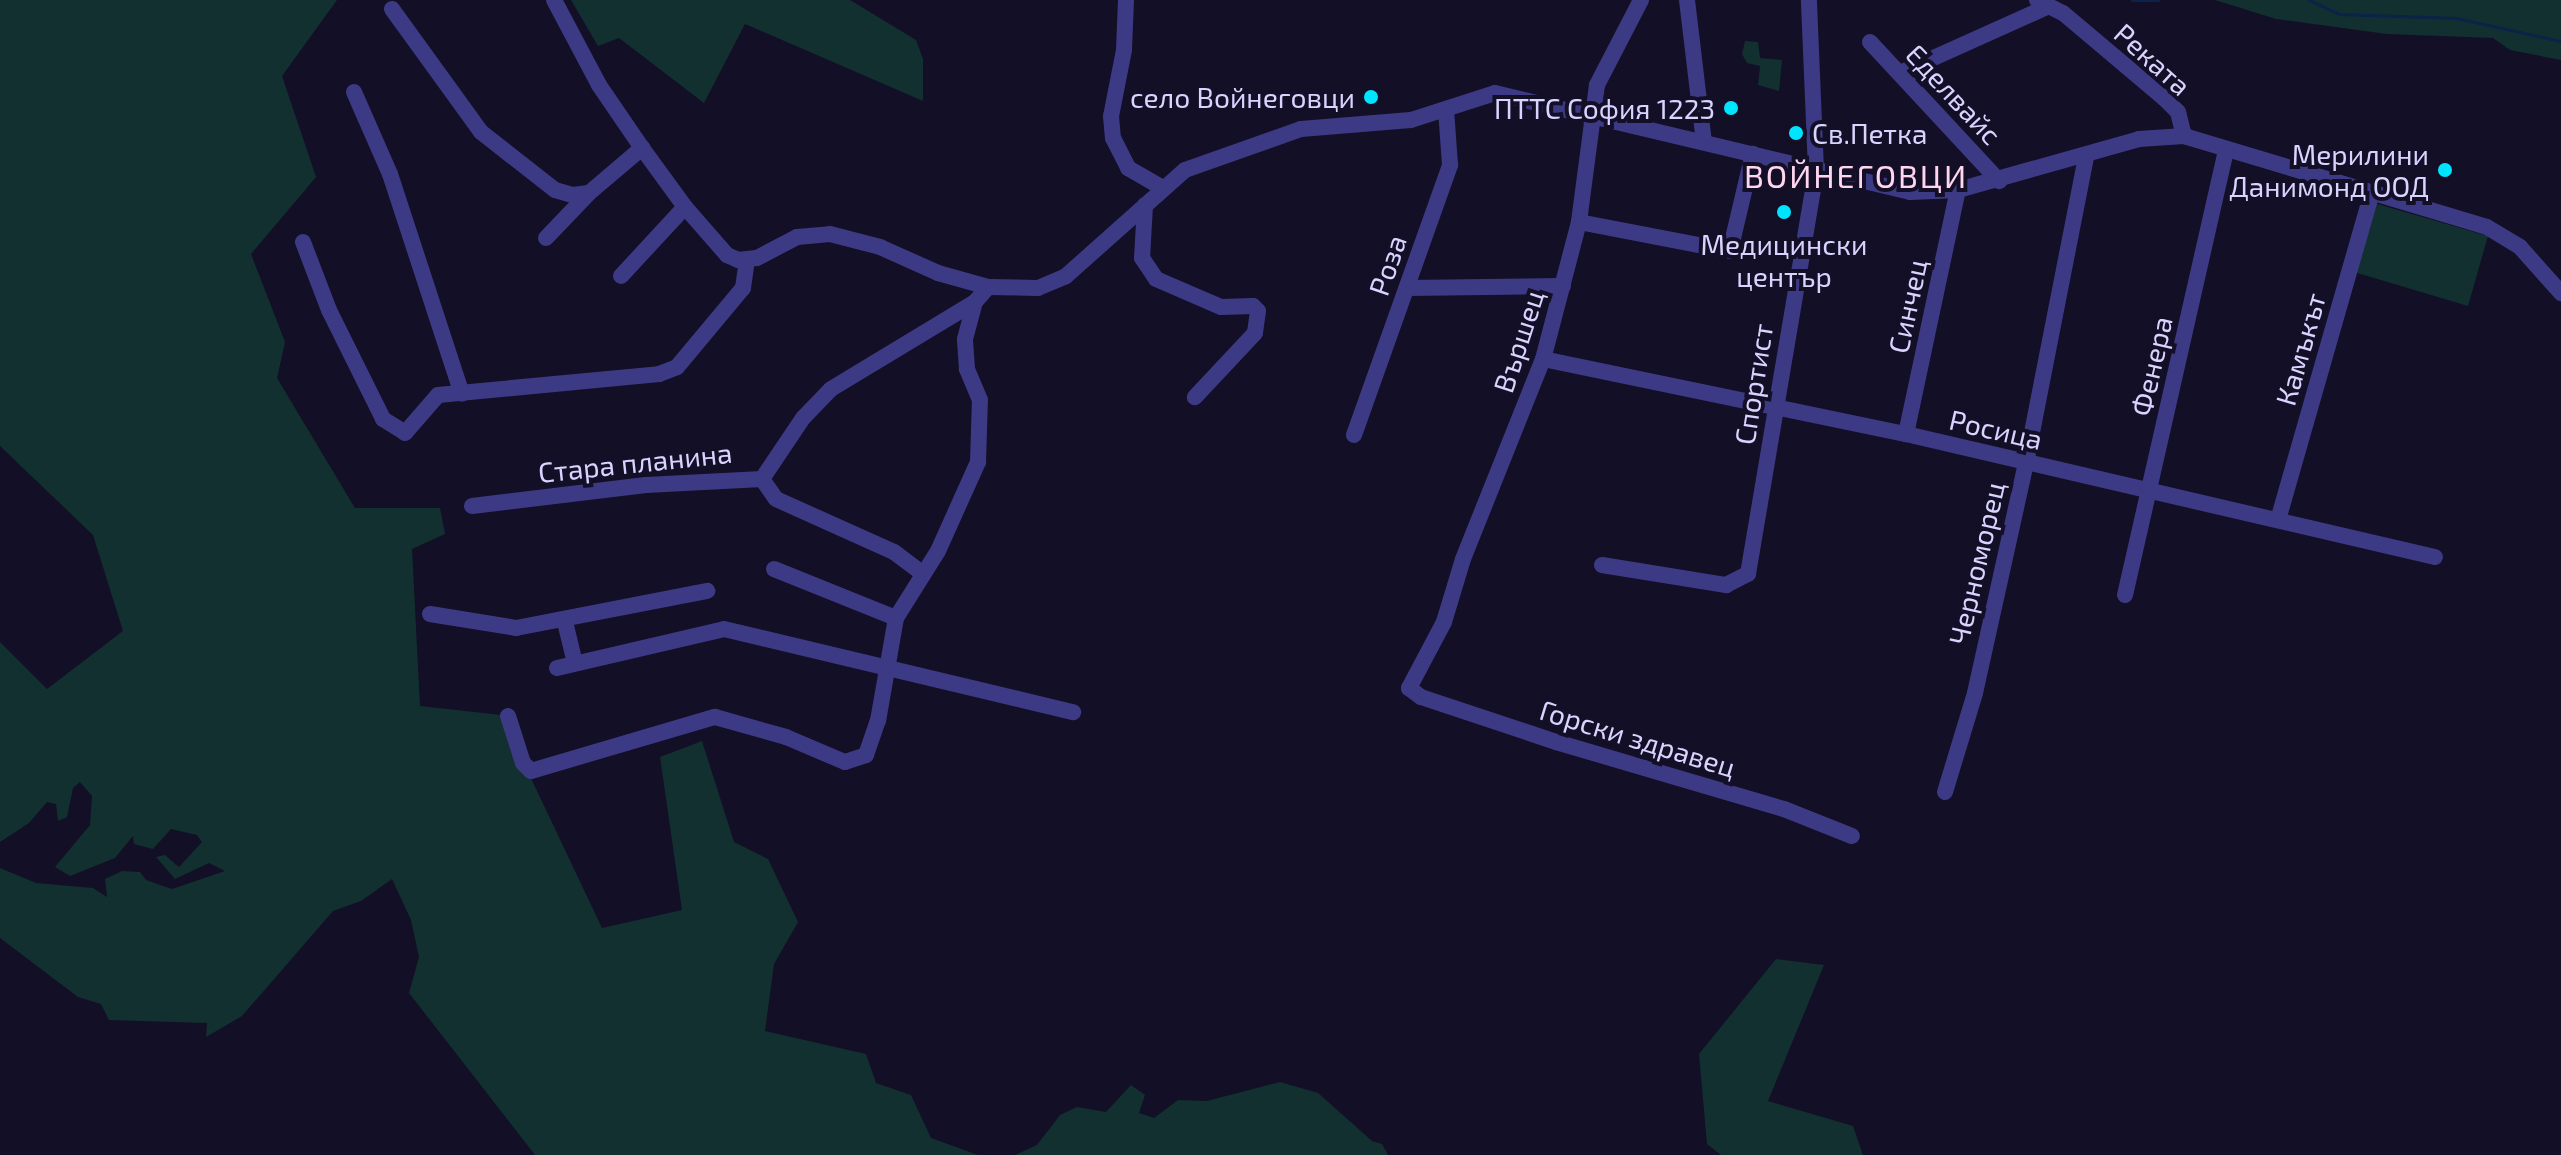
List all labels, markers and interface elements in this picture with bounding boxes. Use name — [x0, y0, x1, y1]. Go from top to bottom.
street label: Реката — [2108, 16, 2198, 102]
street label: Еделвайс — [1899, 37, 2009, 151]
place label: село Войнеговци — [1130, 80, 1355, 114]
marker: село Войнеговци — [1362, 88, 1380, 106]
place label: ПТТС София 1223 — [1494, 91, 1715, 125]
marker: ПТТС София 1223 — [1722, 99, 1740, 117]
place label: Св.Петка — [1812, 116, 1927, 150]
marker: Св.Петка — [1787, 124, 1805, 142]
place label: Мерилини Данимонд ООД — [2229, 137, 2429, 203]
district label: ВОЙНЕГОВЦИ — [1744, 156, 1968, 194]
marker: Мерилини Данимонд ООД — [2436, 161, 2454, 179]
marker: Медицински център — [1773, 201, 1795, 223]
place label: Медицински център — [1701, 227, 1867, 293]
street label: Роза — [1361, 230, 1413, 300]
street label: Синчец — [1881, 256, 1933, 356]
street label: Вършец — [1486, 286, 1550, 396]
street label: Камъкът — [2268, 289, 2332, 409]
street label: Фенера — [2123, 313, 2179, 419]
street label: Спортист — [1727, 321, 1779, 447]
street label: Росица — [1946, 402, 2046, 456]
street label: Стара планина — [536, 435, 734, 489]
street label: Черноморец — [1941, 478, 2011, 648]
street label: Горски здравец — [1536, 692, 1740, 784]

